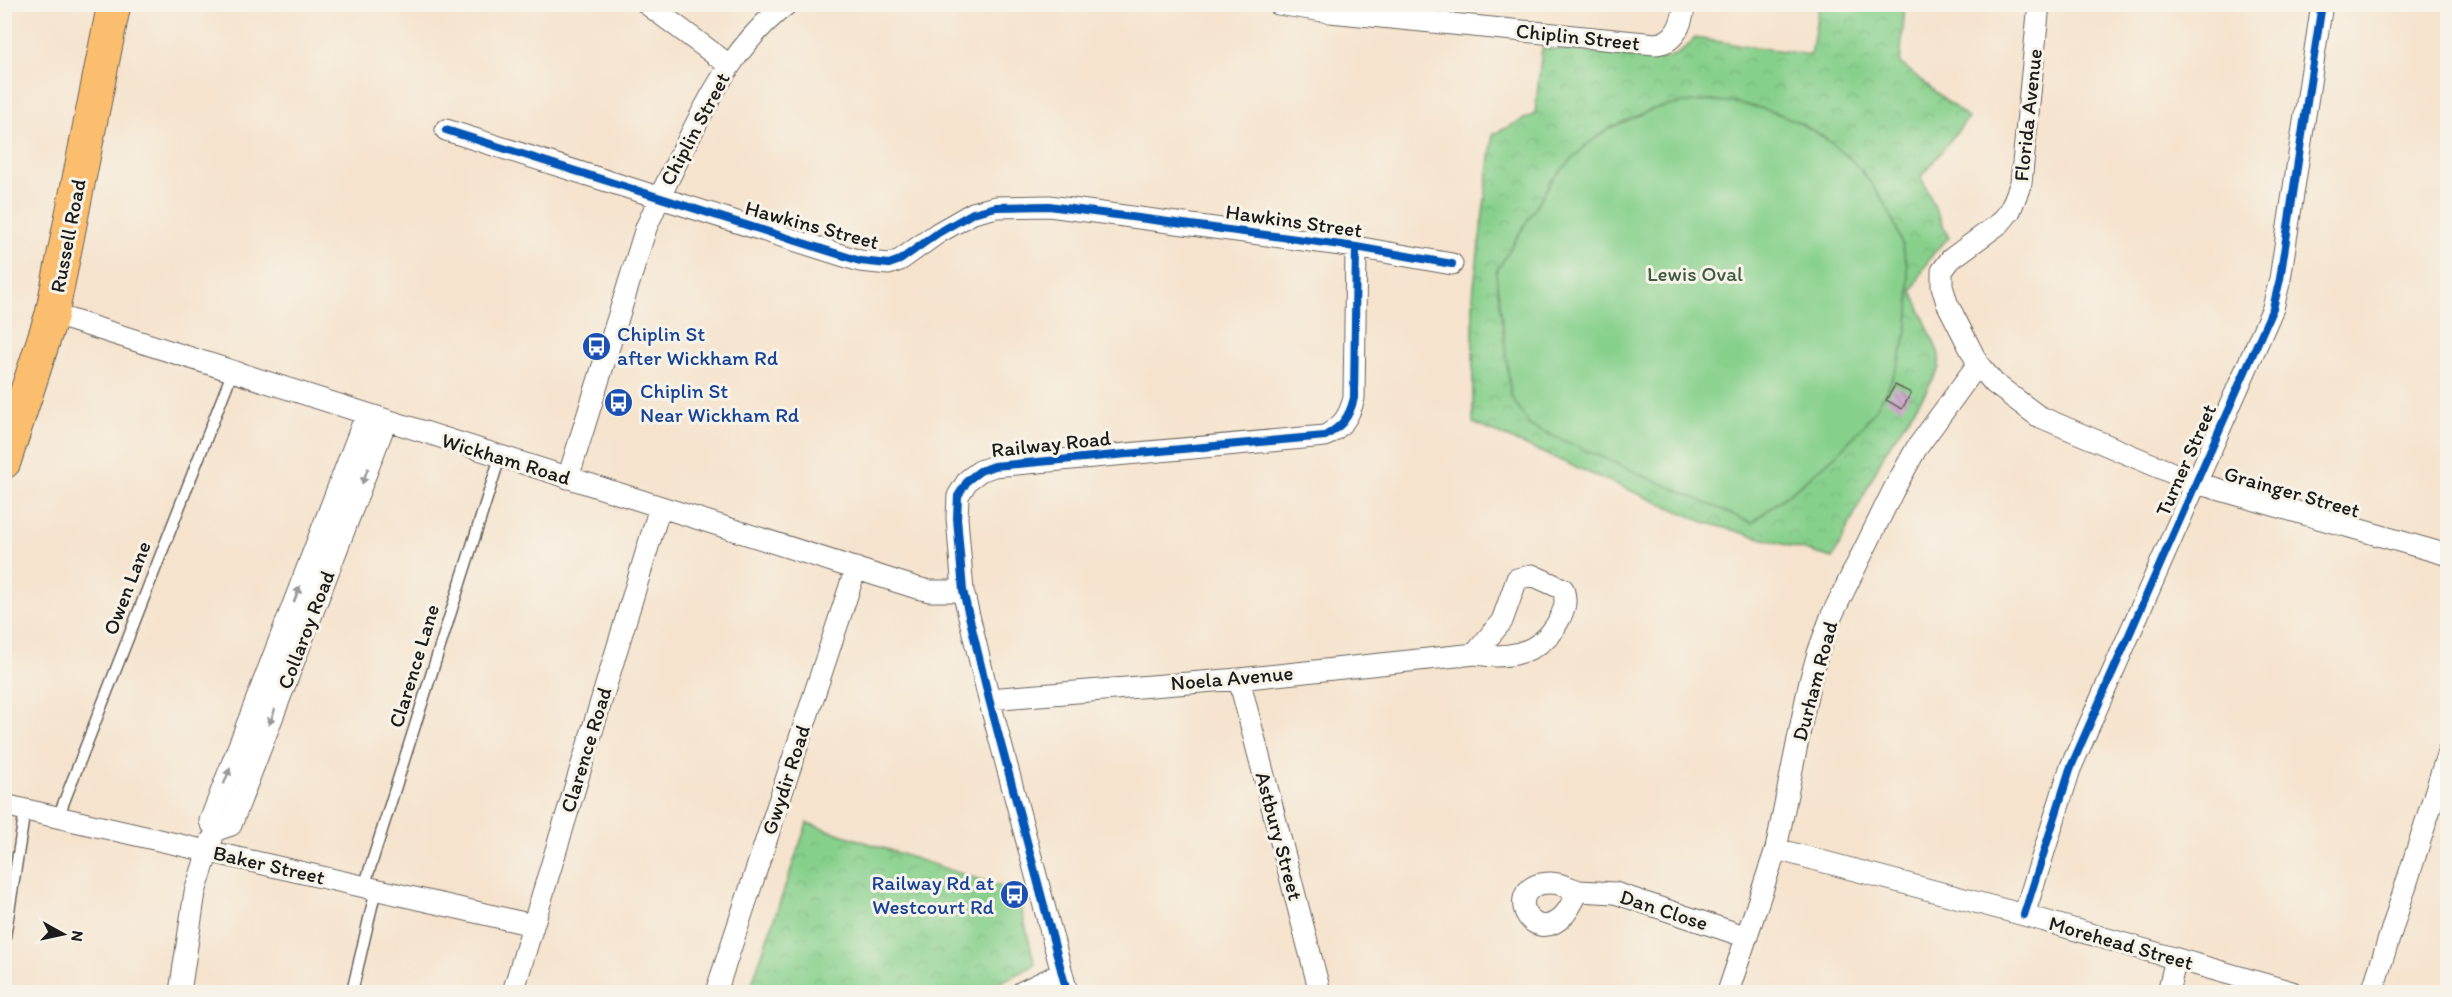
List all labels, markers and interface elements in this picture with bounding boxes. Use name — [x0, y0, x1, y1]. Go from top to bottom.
street label: Chiplin Street — [1515, 18, 1641, 55]
street label: Florida Avenue — [2008, 47, 2047, 183]
street label: Chiplin Street — [654, 68, 735, 190]
street label: Russell Road — [44, 177, 91, 295]
street label: Hawkins Street — [742, 195, 882, 254]
street label: Hawkins Street — [1224, 199, 1364, 242]
park label: Lewis Oval — [1647, 261, 1743, 286]
place label: Chiplin St after Wickham Rd — [617, 321, 779, 370]
bus stop icon: Chiplin St after Wickham Rd — [580, 330, 612, 362]
place label: Chiplin St Near Wickham Rd — [640, 378, 800, 427]
bus stop icon: Chiplin St Near Wickham Rd — [603, 387, 635, 419]
street label: Turner Street — [2150, 400, 2221, 520]
street label: Railway Road — [990, 425, 1112, 462]
street label: Wickham Road — [439, 427, 574, 490]
street label: Grainger Street — [2221, 460, 2363, 523]
one-way arrow — [360, 467, 370, 485]
street label: Owen Lane — [97, 537, 156, 638]
street label: Collaroy Road — [271, 567, 340, 693]
one-way arrow — [293, 585, 303, 603]
street label: Clarence Lane — [383, 601, 444, 731]
street label: Durham Road — [1786, 618, 1843, 744]
street label: Noela Avenue — [1170, 660, 1294, 695]
street label: Clarence Road — [555, 684, 616, 816]
one-way arrow — [267, 708, 277, 726]
street label: Gwydir Road — [756, 722, 815, 838]
one-way arrow — [223, 767, 232, 785]
street label: Astbury Street — [1250, 769, 1309, 903]
street label: Baker Street — [211, 840, 328, 890]
place label: Railway Rd at Westcourt Rd — [872, 870, 995, 919]
bus stop icon: Railway Rd at Westcourt Rd — [999, 879, 1031, 911]
street label: Dan Close — [1617, 884, 1711, 935]
north arrow — [33, 904, 93, 964]
street label: Morehead Street — [2046, 910, 2196, 975]
text: N — [67, 929, 88, 943]

